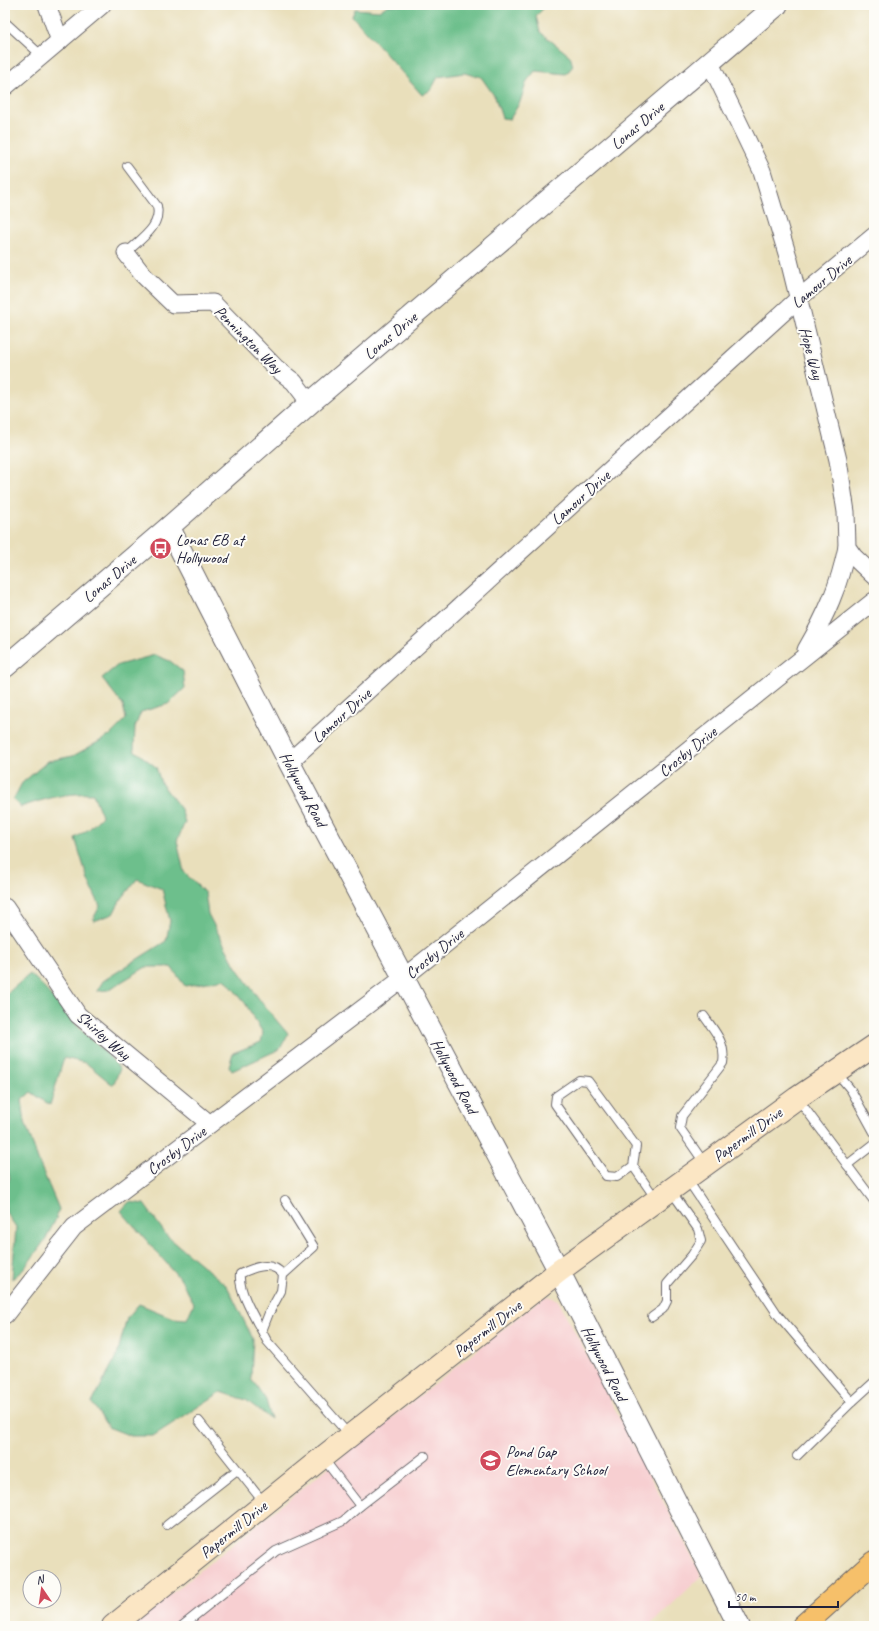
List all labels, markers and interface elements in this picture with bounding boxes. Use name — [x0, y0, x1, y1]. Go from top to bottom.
street label: Lonas Drive — [607, 96, 670, 154]
street label: Lamour Drive — [787, 250, 857, 313]
street label: Pennington Way — [210, 301, 288, 379]
street label: Lonas Drive — [360, 306, 423, 364]
street label: Hope Way — [794, 325, 828, 383]
street label: Lamour Drive — [547, 465, 616, 529]
place label: Lonas EB at Hollywood — [176, 530, 247, 568]
bus stop icon: Lonas EB at Hollywood — [147, 535, 173, 561]
street label: Lonas Drive — [79, 549, 142, 607]
street label: Lamour Drive — [308, 683, 377, 747]
street label: Crosby Drive — [654, 721, 722, 781]
street label: Hollywood Road — [275, 749, 332, 833]
street label: Crosby Drive — [401, 923, 469, 983]
street label: Shirley Way — [72, 1007, 136, 1066]
street label: Hollywood Road — [426, 1036, 483, 1120]
street label: Papermill Drive — [709, 1102, 788, 1167]
street label: Crosby Drive — [143, 1121, 212, 1180]
street label: Papermill Drive — [450, 1295, 527, 1362]
street label: Hollywood Road — [577, 1322, 633, 1407]
place label: Pond Gap Elementary School — [506, 1442, 609, 1480]
school or university icon: Pond Gap Elementary School — [477, 1447, 503, 1473]
street label: Papermill Drive — [196, 1495, 273, 1563]
north arrow — [22, 1569, 62, 1609]
text: N — [35, 1571, 47, 1587]
scale bar — [729, 1583, 838, 1609]
text: 50 m — [735, 1589, 757, 1605]

